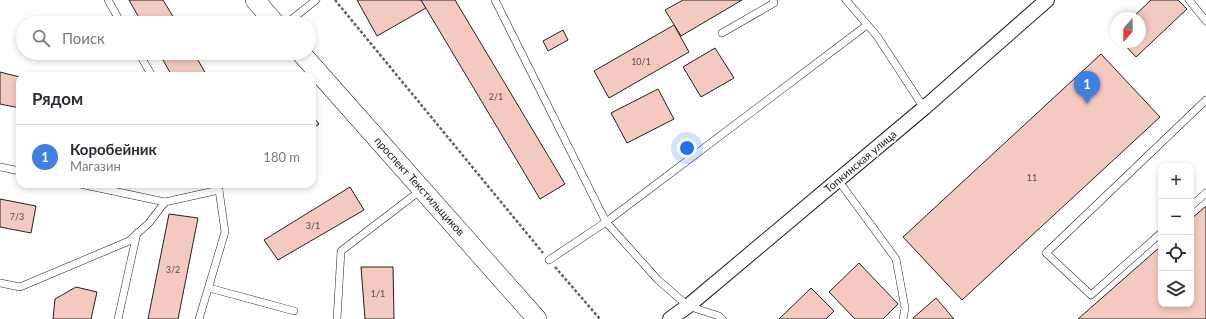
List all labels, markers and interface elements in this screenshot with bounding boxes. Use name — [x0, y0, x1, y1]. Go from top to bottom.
north arrow — [1110, 12, 1146, 48]
search box — [16, 16, 316, 60]
icon: search — [30, 27, 52, 49]
text: Поиск — [62, 29, 105, 47]
house number: 10/1 — [631, 56, 651, 67]
pin: 1 — [1074, 71, 1100, 104]
text: Рядом — [32, 88, 83, 109]
house number: 2/1 — [489, 91, 503, 102]
street label: Топкинская улица — [821, 127, 899, 195]
street label: проспект Текстильщиков — [372, 134, 468, 238]
your location — [677, 138, 697, 158]
text: Коробейник — [70, 140, 157, 158]
text: 1 — [41, 149, 49, 165]
text: 180 m — [263, 149, 300, 165]
text: Магазин — [70, 158, 121, 174]
map controls — [1158, 163, 1194, 307]
button: + — [1158, 163, 1194, 199]
house number: 11 — [1027, 172, 1037, 183]
button: − — [1158, 199, 1194, 235]
house number: 7/3 — [10, 211, 24, 222]
house number: 3/1 — [306, 220, 320, 231]
button: locate — [1158, 235, 1194, 271]
house number: 3/2 — [166, 264, 180, 275]
button: layers — [1158, 271, 1194, 307]
house number: 1/1 — [371, 288, 385, 299]

